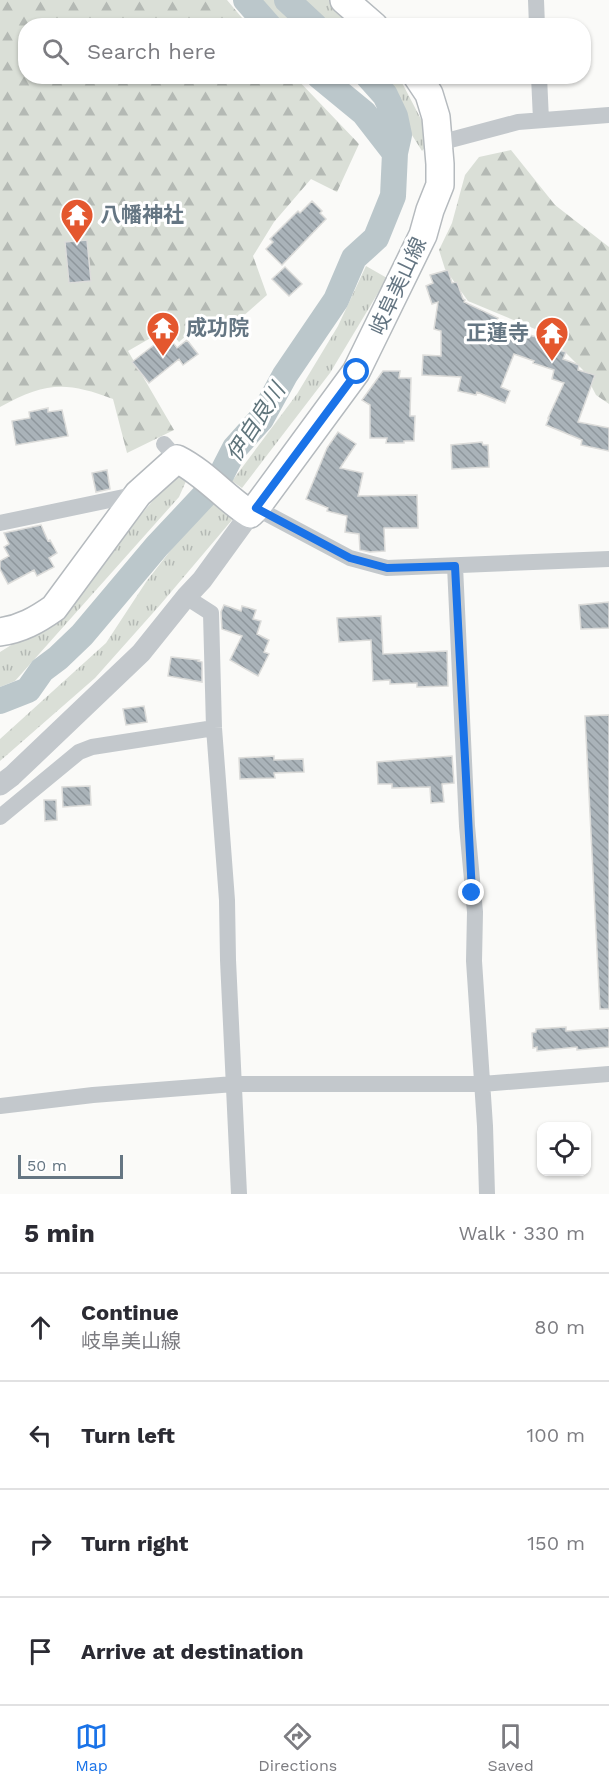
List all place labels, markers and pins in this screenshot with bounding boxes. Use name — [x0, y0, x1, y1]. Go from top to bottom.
temple icon: 八幡神社 — [59, 197, 95, 244]
place label: 八幡神社 — [100, 202, 184, 227]
temple icon: 成功院 — [145, 310, 181, 357]
place label: 成功院 — [186, 315, 249, 340]
temple icon: 正蓮寺 — [534, 315, 570, 362]
place label: 正蓮寺 — [466, 320, 529, 345]

